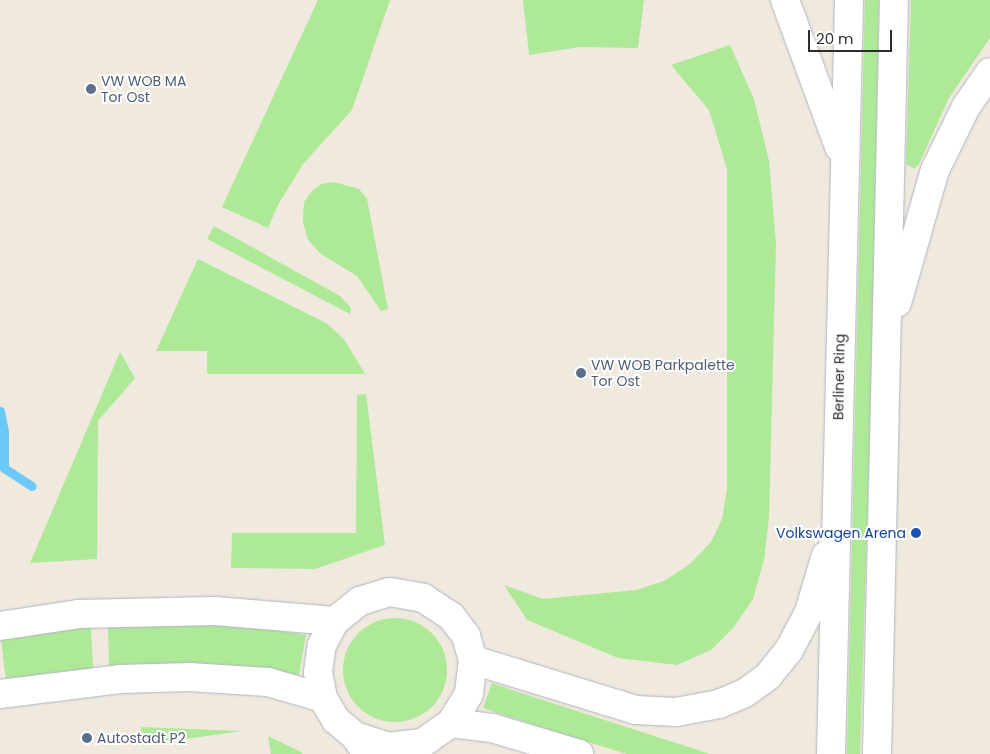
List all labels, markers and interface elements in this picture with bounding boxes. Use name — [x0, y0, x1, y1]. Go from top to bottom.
scale bar — [810, 20, 894, 52]
text: 20 m — [816, 28, 854, 49]
place label: VW WOB MA Tor Ost — [101, 73, 186, 105]
marker: VW WOB MA Tor Ost — [85, 83, 97, 95]
street label: Berliner Ring — [830, 334, 848, 420]
place label: VW WOB Parkpalette Tor Ost — [591, 357, 735, 390]
marker: VW WOB Parkpalette Tor Ost — [575, 367, 587, 379]
place label: Volkswagen Arena — [776, 525, 906, 541]
marker: Volkswagen Arena — [910, 527, 922, 539]
place label: Autostadt P2 — [97, 730, 186, 746]
marker: Autostadt P2 — [81, 732, 93, 744]

